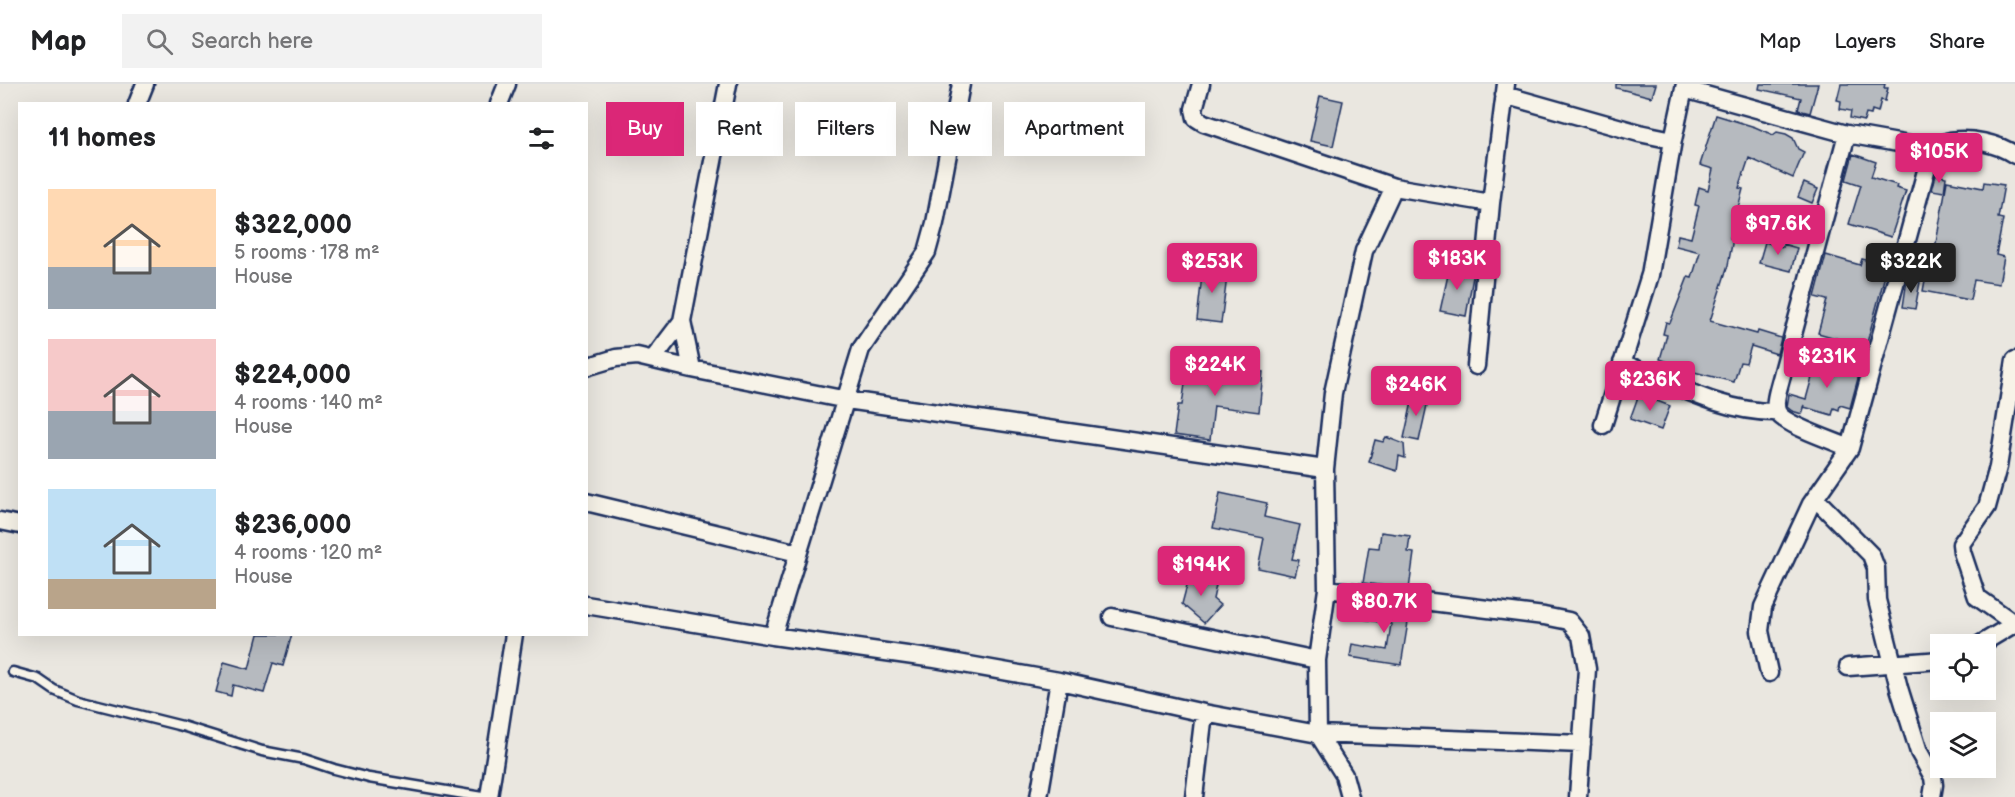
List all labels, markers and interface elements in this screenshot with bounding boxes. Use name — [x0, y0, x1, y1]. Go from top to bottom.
search box — [122, 14, 542, 68]
text: Map — [30, 25, 86, 58]
icon: search — [143, 25, 176, 58]
text: Search here — [191, 28, 313, 55]
text: Map — [1759, 29, 1801, 54]
text: Layers — [1834, 29, 1896, 54]
text: Share — [1929, 29, 1985, 54]
chip: Buy — [606, 102, 684, 156]
chip: Rent — [696, 102, 783, 156]
chip: Filters — [795, 102, 896, 156]
chip: New — [908, 102, 992, 156]
chip: Apartment — [1004, 102, 1145, 156]
icon: filters — [525, 122, 558, 155]
text: 11 homes — [48, 123, 156, 154]
pin: $105K — [1897, 133, 1981, 184]
text: $105K — [1909, 140, 1969, 164]
pin: $97.6K — [1729, 205, 1827, 256]
text: $322,000 — [234, 210, 352, 241]
text: $97.6K — [1745, 212, 1811, 236]
icon: home — [96, 213, 168, 285]
pin: $183K — [1415, 240, 1499, 291]
text: 5 rooms · 178 m² — [234, 241, 380, 265]
pin: $253K — [1170, 243, 1254, 294]
pin: $322K — [1869, 243, 1953, 294]
text: $183K — [1428, 247, 1486, 271]
text: $253K — [1181, 250, 1243, 274]
text: $322K — [1880, 250, 1942, 274]
text: House — [234, 265, 293, 289]
pin: $231K — [1785, 338, 1869, 389]
text: $231K — [1798, 345, 1856, 369]
pin: $224K — [1173, 346, 1257, 397]
text: $224K — [1184, 353, 1246, 377]
text: $224,000 — [234, 360, 351, 391]
pin: $236K — [1608, 361, 1692, 412]
icon: home — [96, 363, 168, 435]
pin: $246K — [1374, 366, 1458, 417]
text: $236K — [1619, 368, 1681, 392]
text: $246K — [1385, 373, 1447, 397]
text: 4 rooms · 140 m² — [234, 391, 383, 415]
text: House — [234, 415, 293, 439]
text: $236,000 — [234, 510, 351, 541]
icon: home — [96, 513, 168, 585]
text: 4 rooms · 120 m² — [234, 541, 383, 565]
pin: $194K — [1159, 546, 1243, 597]
text: $194K — [1172, 553, 1230, 577]
text: House — [234, 565, 293, 589]
pin: $80.7K — [1335, 583, 1433, 634]
text: $80.7K — [1351, 590, 1417, 614]
map controls — [1930, 634, 1996, 778]
button: locate — [1930, 634, 1996, 700]
button: layers — [1930, 712, 1996, 778]

